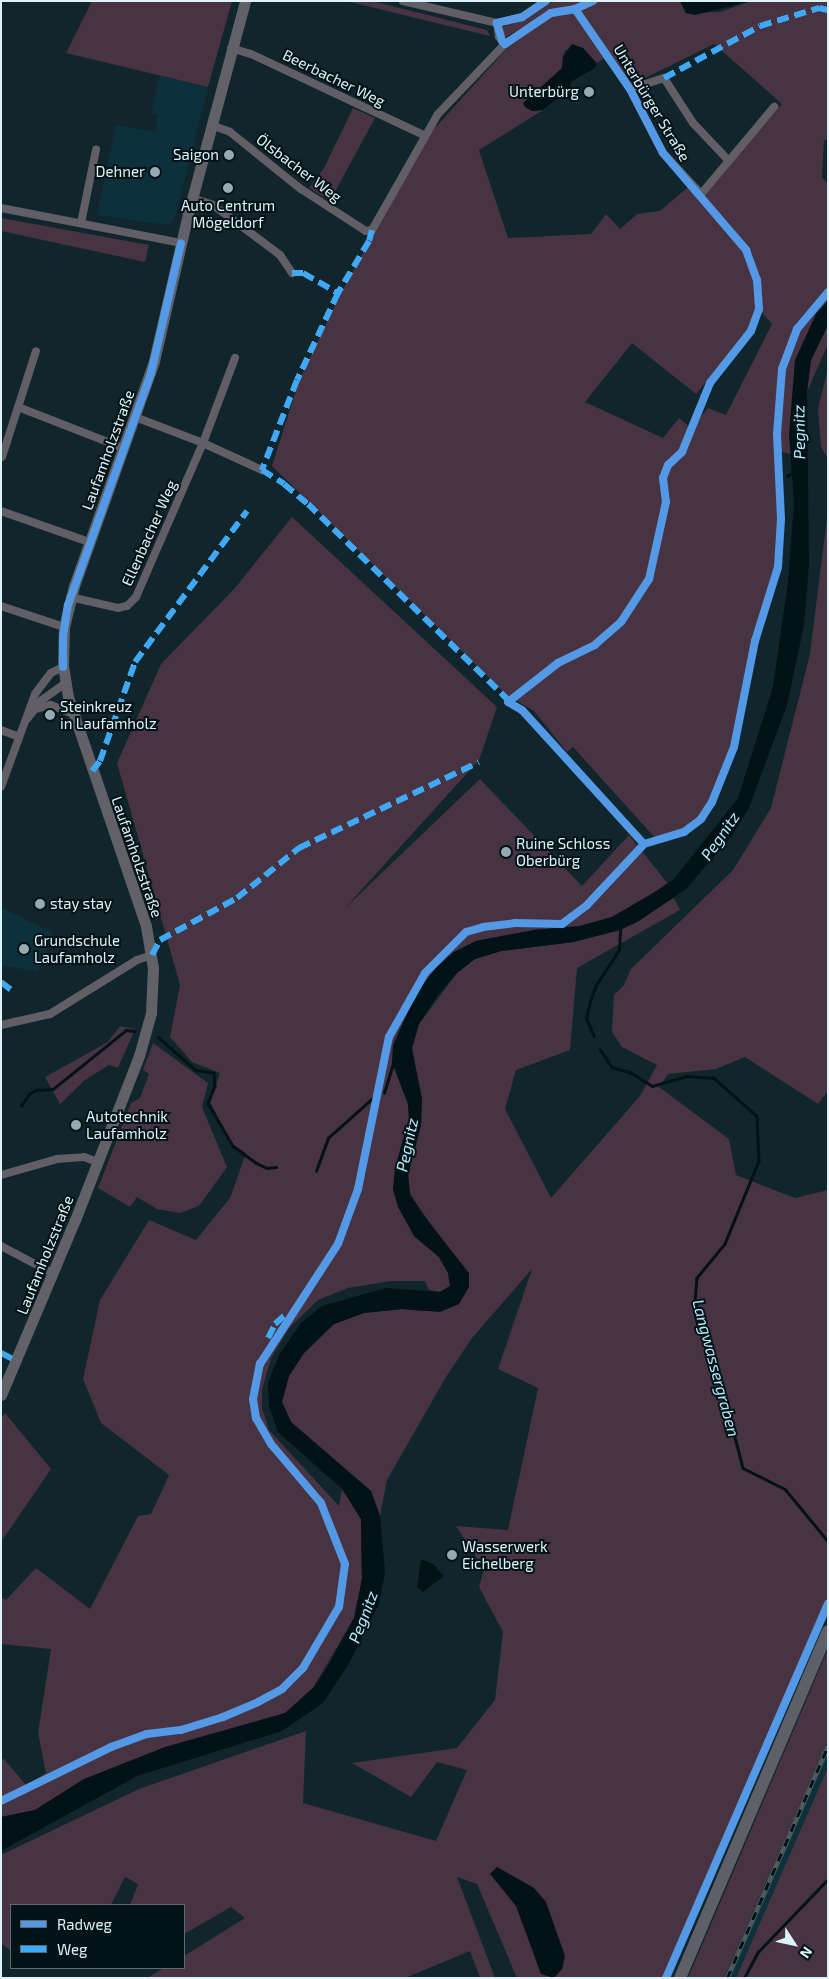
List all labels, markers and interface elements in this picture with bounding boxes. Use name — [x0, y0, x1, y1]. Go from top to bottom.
street label: Unterbürger Straße — [610, 41, 694, 165]
street label: Beerbacher Weg — [280, 45, 388, 111]
place label: Unterbürg — [509, 83, 579, 101]
marker: Unterbürg — [583, 86, 595, 98]
street label: Ölsbacher Weg — [253, 130, 345, 206]
place label: Saigon — [173, 146, 219, 164]
marker: Saigon — [223, 149, 235, 161]
place label: Dehner — [95, 163, 145, 181]
marker: Dehner — [149, 166, 161, 178]
marker: Auto Centrum Mögeldorf — [222, 182, 234, 194]
place label: Auto Centrum Mögeldorf — [181, 196, 275, 231]
street label: Laufamholzstraße — [78, 387, 138, 513]
water label: Pegnitz — [789, 405, 809, 459]
street label: Ellenbacher Weg — [117, 477, 181, 589]
place label: Steinkreuz in Laufamholz — [60, 697, 157, 732]
marker: Steinkreuz in Laufamholz — [44, 709, 56, 721]
street label: Laufamholzstraße — [108, 794, 166, 920]
water label: Pegnitz — [697, 808, 743, 864]
place label: Ruine Schloss Oberbürg — [516, 834, 610, 869]
marker: Ruine Schloss Oberbürg — [500, 846, 512, 858]
place label: stay stay — [50, 895, 112, 913]
marker: stay stay — [34, 898, 46, 910]
place label: Grundschule Laufamholz — [34, 931, 120, 966]
marker: Grundschule Laufamholz — [18, 943, 30, 955]
place label: Autotechnik Laufamholz — [86, 1107, 168, 1142]
water label: Pegnitz — [392, 1116, 422, 1174]
marker: Autotechnik Laufamholz — [70, 1119, 82, 1131]
street label: Laufamholzstraße — [13, 1193, 77, 1317]
water label: Langwassergraben — [688, 1297, 744, 1439]
place label: Wasserwerk Eichelberg — [462, 1537, 548, 1572]
marker: Wasserwerk Eichelberg — [446, 1549, 458, 1561]
water label: Pegnitz — [344, 1588, 382, 1646]
legend — [10, 1904, 185, 1969]
text: Radweg — [57, 1915, 112, 1933]
north arrow — [769, 1919, 819, 1969]
text: Weg — [57, 1940, 87, 1958]
text: N — [797, 1944, 817, 1962]

